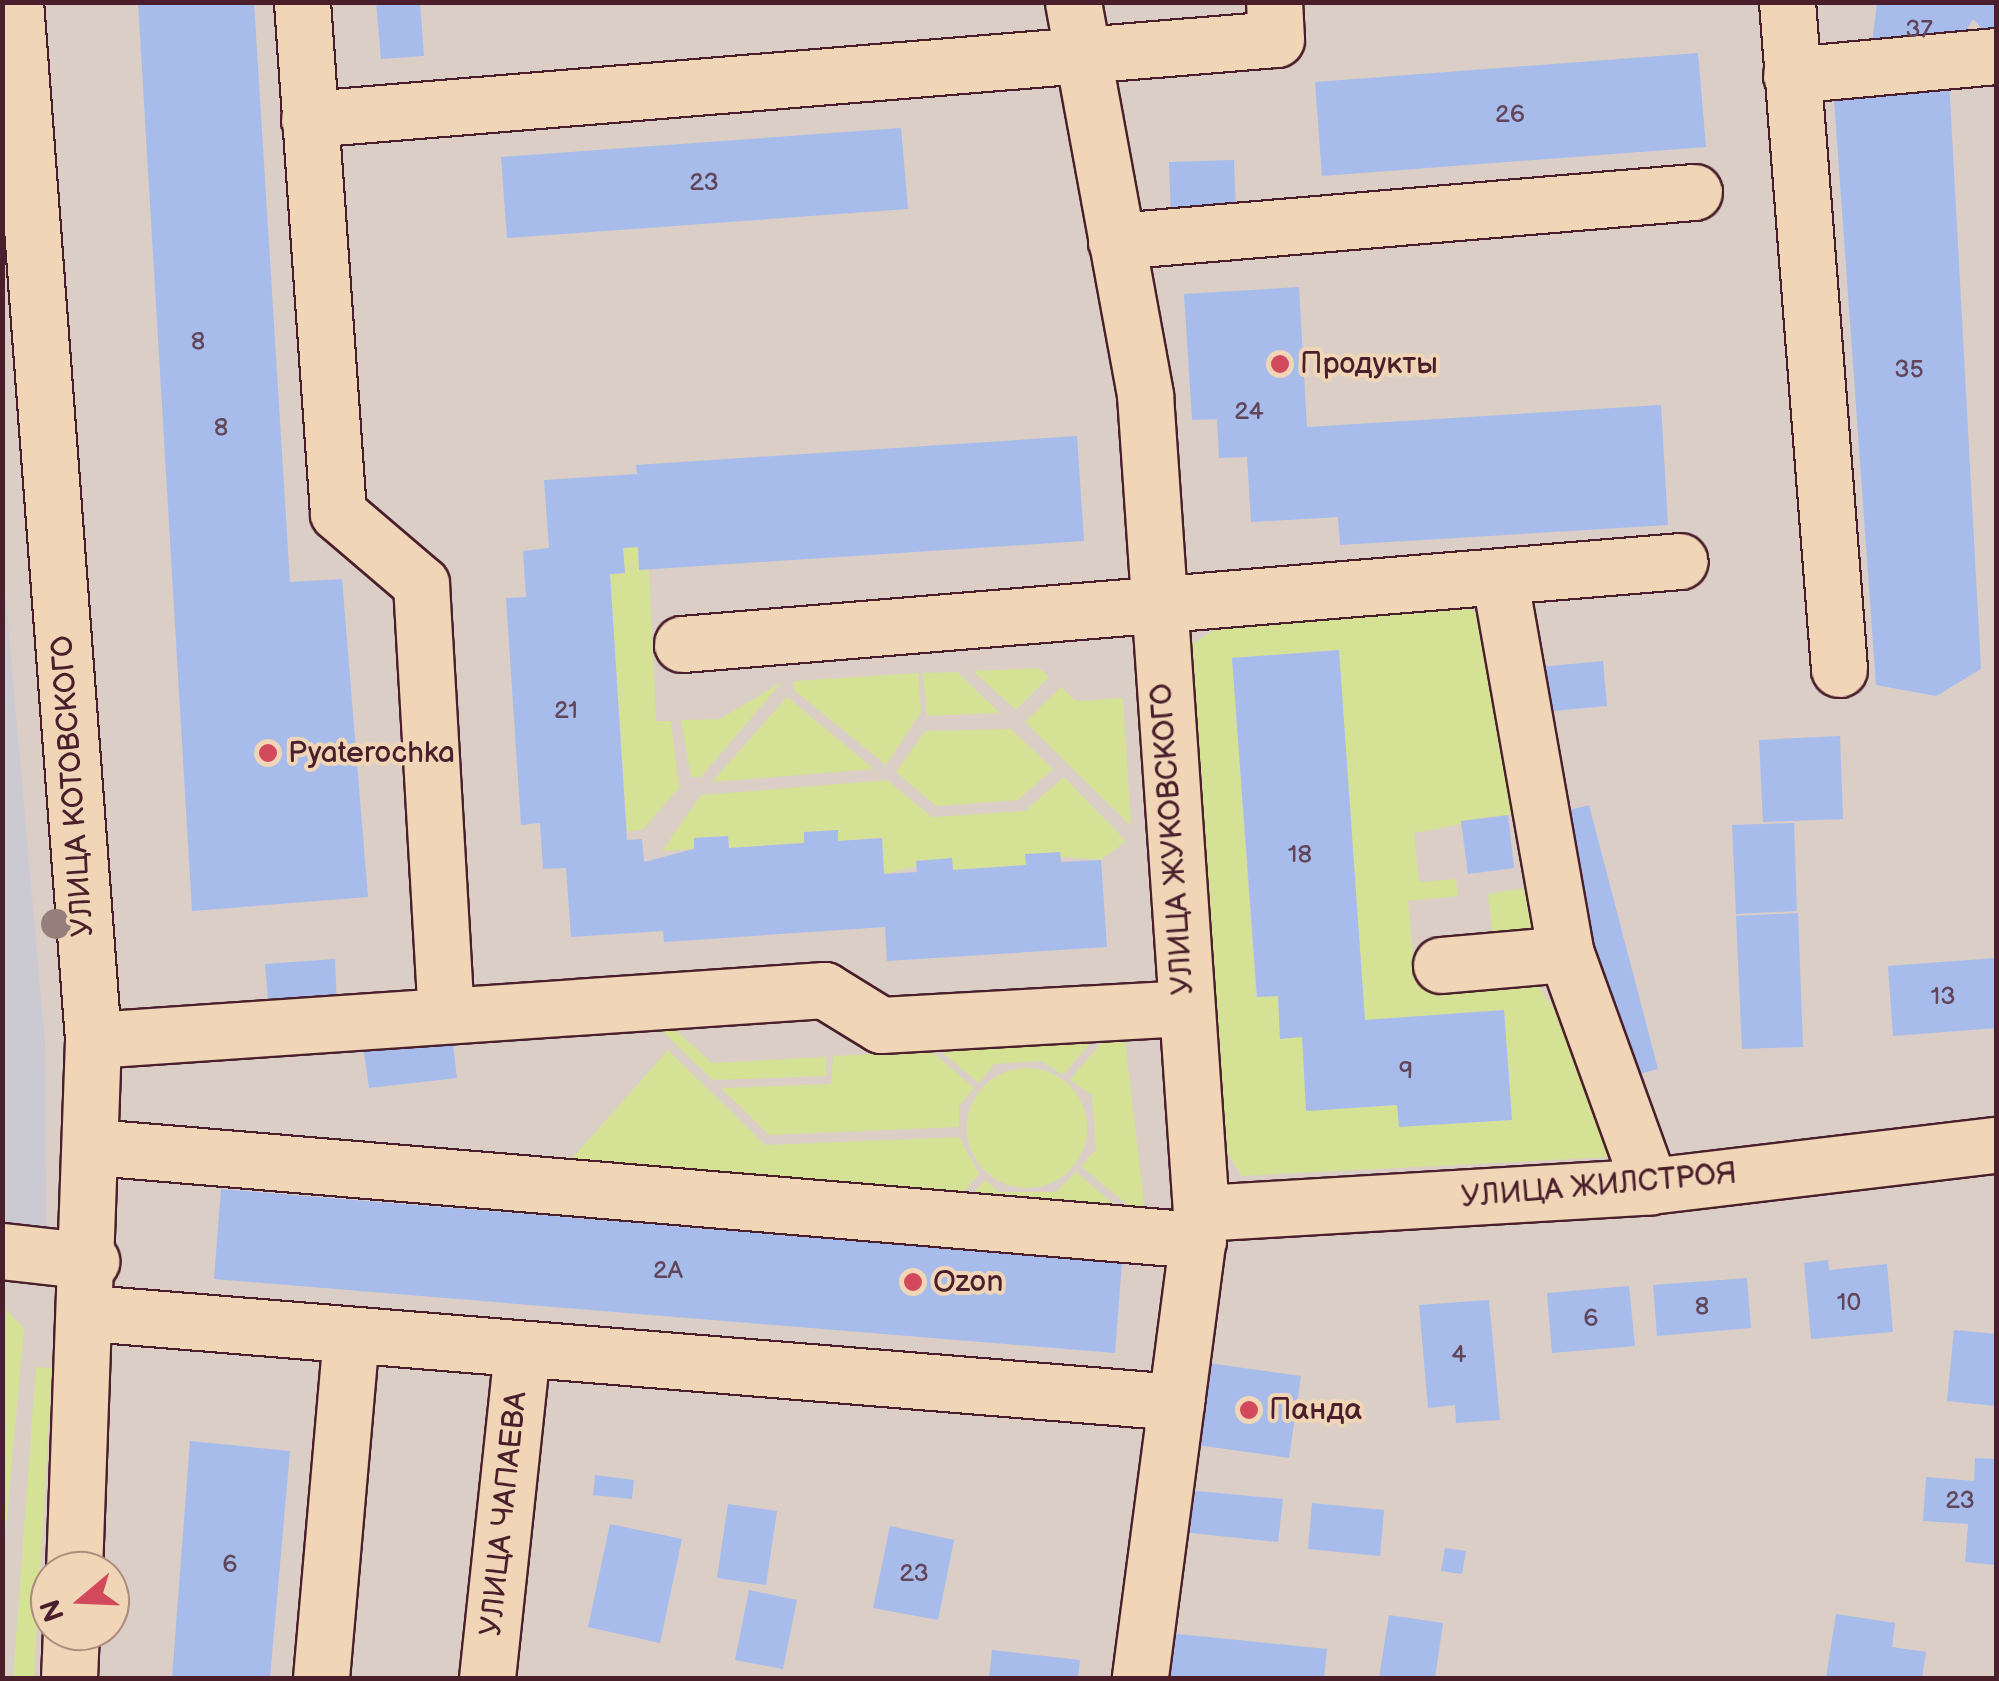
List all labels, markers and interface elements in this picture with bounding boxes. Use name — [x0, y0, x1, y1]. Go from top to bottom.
house number: 37 — [1905, 15, 1933, 45]
house number: 26 — [1495, 100, 1525, 130]
house number: 23 — [689, 168, 719, 198]
house number: 8 — [191, 327, 205, 357]
place label: Продукты — [1300, 346, 1438, 382]
marker: Продукты — [1269, 353, 1291, 375]
house number: 35 — [1894, 355, 1924, 385]
house number: 24 — [1234, 397, 1264, 427]
house number: 8 — [214, 413, 228, 443]
street label: УЛИЦА КОТОВСКОГО — [45, 634, 101, 938]
street label: УЛИЦА ЖУКОВСКОГО — [1144, 682, 1202, 996]
house number: 21 — [554, 696, 578, 726]
place label: Pyaterochka — [288, 735, 455, 771]
marker: Pyaterochka — [257, 742, 279, 764]
house number: 18 — [1288, 840, 1312, 870]
house number: 13 — [1930, 982, 1956, 1012]
house number: 9 — [1399, 1056, 1413, 1086]
street label: УЛИЦА ЖИЛСТРОЯ — [1460, 1156, 1738, 1216]
house number: 2А — [653, 1256, 683, 1286]
place label: Ozon — [933, 1264, 1003, 1300]
marker: Ozon — [902, 1271, 924, 1293]
house number: 10 — [1837, 1288, 1861, 1318]
house number: 8 — [1695, 1292, 1709, 1322]
house number: 6 — [1583, 1304, 1599, 1334]
house number: 4 — [1451, 1340, 1467, 1370]
street label: УЛИЦА ЧАПАЕВА — [473, 1390, 535, 1638]
place label: Панда — [1269, 1392, 1362, 1428]
marker: Панда — [1238, 1399, 1260, 1421]
house number: 23 — [1945, 1486, 1975, 1516]
house number: 6 — [222, 1550, 238, 1580]
north arrow — [30, 1551, 130, 1651]
house number: 23 — [899, 1559, 929, 1589]
text: N — [34, 1595, 72, 1626]

